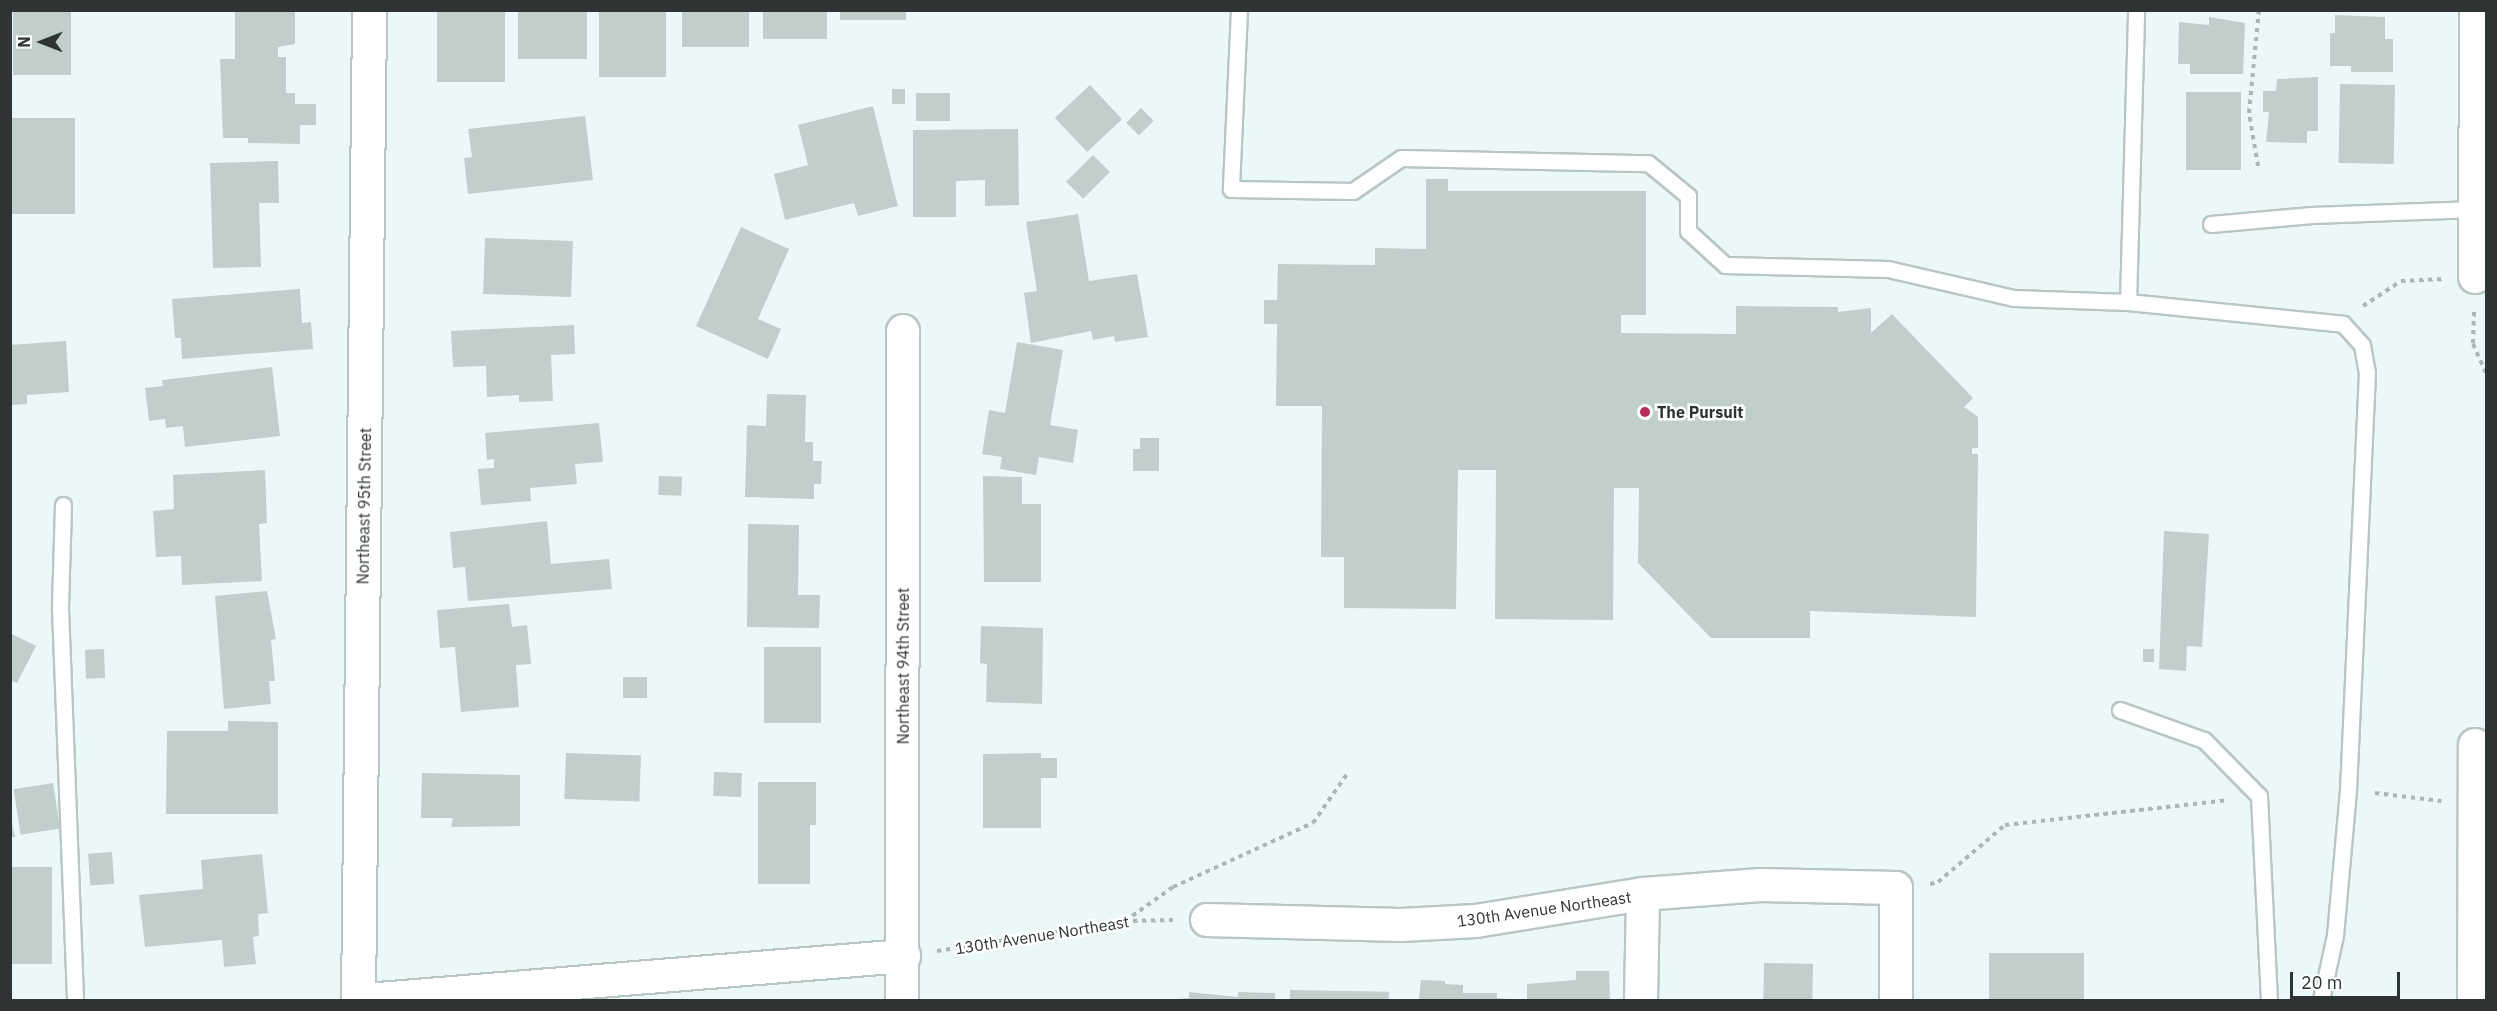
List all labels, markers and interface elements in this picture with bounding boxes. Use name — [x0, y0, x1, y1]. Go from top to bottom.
north arrow — [12, 12, 72, 72]
text: N — [14, 36, 34, 48]
place label: The Pursuit — [1657, 402, 1743, 422]
marker: The Pursuit — [1638, 405, 1652, 419]
street label: Northeast 95th Street — [353, 427, 375, 585]
street label: Northeast 94th Street — [893, 588, 913, 744]
street label: 130th Avenue Northeast — [1456, 887, 1632, 931]
street label: 130th Avenue Northeast — [954, 912, 1130, 958]
scale bar — [2293, 960, 2402, 998]
text: 20 m — [2301, 971, 2343, 994]

